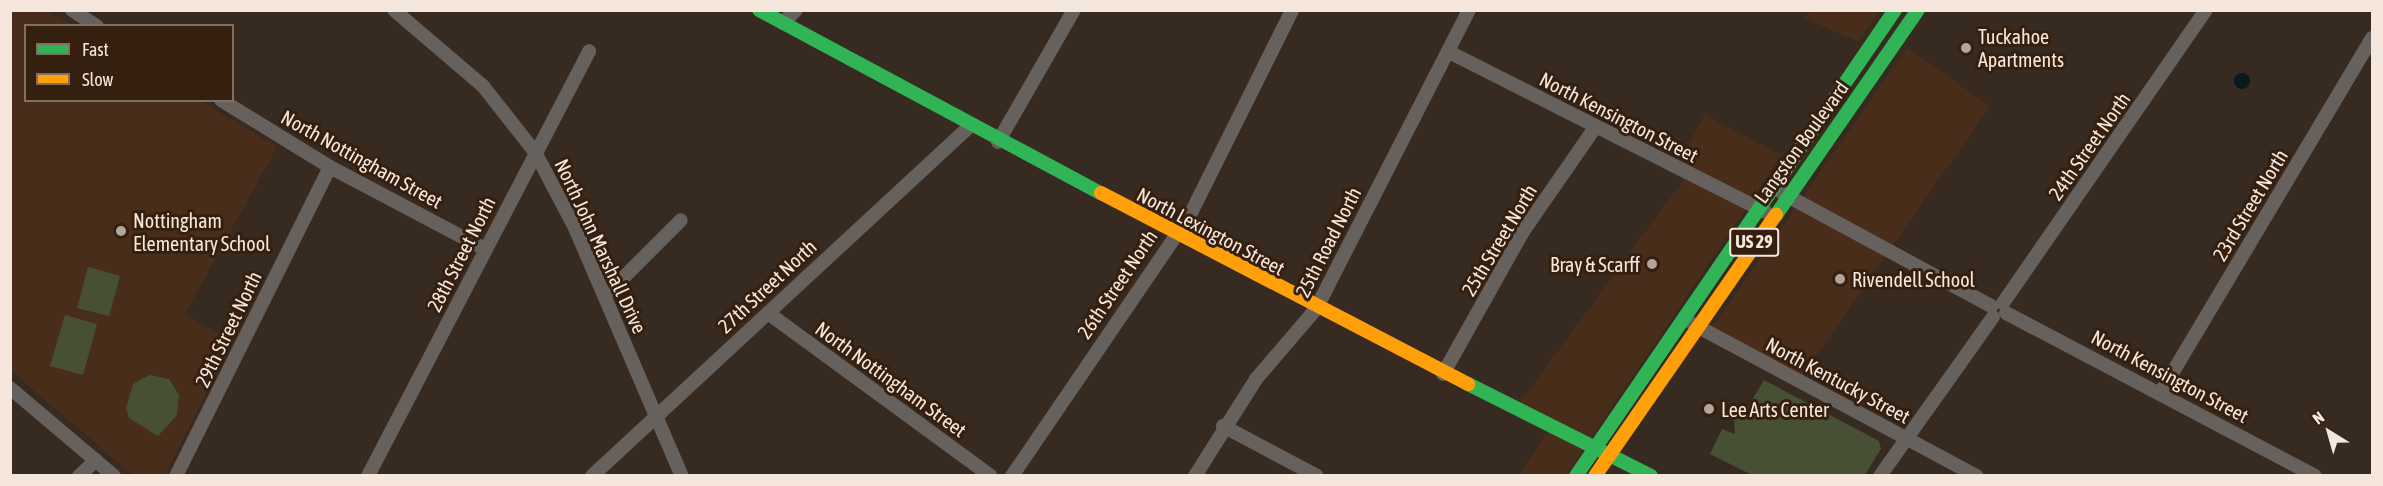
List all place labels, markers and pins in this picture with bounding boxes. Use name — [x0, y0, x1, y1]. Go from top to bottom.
place label: Tuckahoe Apartments — [1978, 24, 2064, 71]
marker: Tuckahoe Apartments — [1959, 41, 1973, 55]
place label: Nottingham Elementary School — [133, 208, 270, 255]
marker: Nottingham Elementary School — [114, 224, 128, 238]
place label: Bray & Scarff — [1550, 252, 1640, 276]
marker: Bray & Scarff — [1645, 257, 1659, 271]
place label: Rivendell School — [1852, 267, 1975, 291]
marker: Rivendell School — [1833, 272, 1847, 286]
place label: Lee Arts Center — [1721, 397, 1829, 421]
marker: Lee Arts Center — [1702, 402, 1716, 416]

